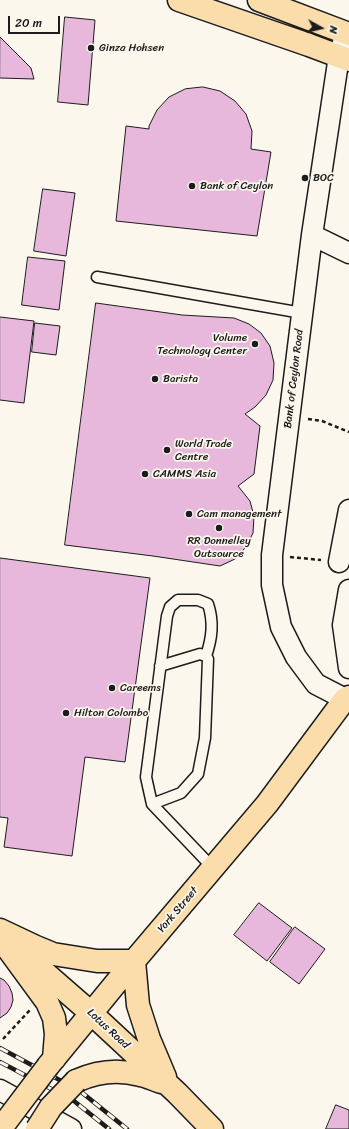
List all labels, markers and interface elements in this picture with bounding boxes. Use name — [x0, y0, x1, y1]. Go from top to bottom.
scale bar — [10, 8, 62, 34]
north arrow — [301, 8, 341, 48]
text: 20 m — [15, 12, 42, 34]
text: N — [323, 25, 343, 35]
place label: Ginza Hohsen — [99, 41, 164, 55]
marker: Ginza Hohsen — [86, 43, 96, 53]
place label: BOC — [313, 171, 334, 185]
marker: BOC — [300, 173, 310, 183]
place label: Bank of Ceylon — [200, 179, 273, 193]
marker: Bank of Ceylon — [187, 181, 197, 191]
street label: Bank of Ceylon Road — [281, 329, 307, 429]
place label: Volume Technology Center — [157, 331, 247, 357]
marker: Volume Technology Center — [250, 339, 260, 349]
place label: Barista — [163, 372, 198, 386]
marker: Barista — [150, 374, 160, 384]
place label: World Trade Centre — [175, 437, 232, 463]
marker: World Trade Centre — [162, 445, 172, 455]
place label: CAMMS Asia — [153, 467, 216, 481]
marker: CAMMS Asia — [140, 469, 150, 479]
place label: Cam management — [197, 507, 281, 521]
marker: Cam management — [184, 509, 194, 519]
marker: RR Donnelley Outsource — [214, 523, 224, 533]
place label: RR Donnelley Outsource — [187, 534, 251, 560]
place label: Careems — [120, 681, 161, 695]
marker: Careems — [107, 683, 117, 693]
place label: Hilton Colombo — [74, 706, 148, 720]
marker: Hilton Colombo — [61, 708, 71, 718]
street label: York Street — [155, 884, 201, 936]
street label: Lotus Road — [84, 1006, 132, 1052]

